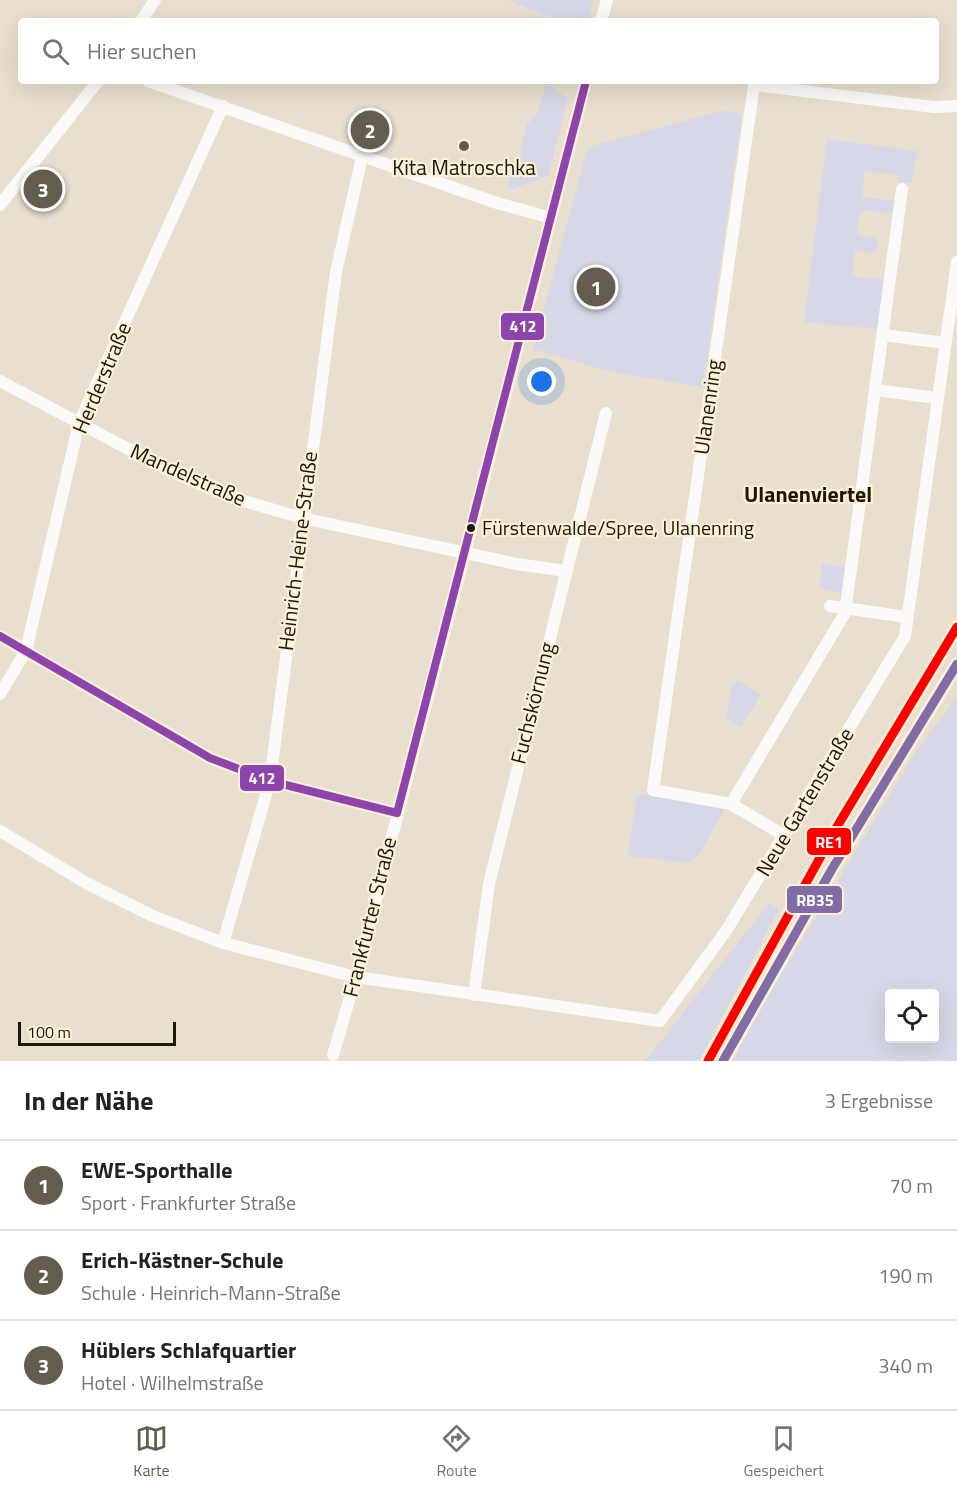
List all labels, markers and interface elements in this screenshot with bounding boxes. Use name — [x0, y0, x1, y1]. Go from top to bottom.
search box — [18, 18, 939, 84]
text: Hier suchen — [87, 34, 196, 68]
icon: search — [39, 35, 72, 68]
pin: 2 — [350, 108, 389, 152]
marker: Kita Matroschka — [457, 139, 471, 153]
place label: Kita Matroschka — [392, 151, 536, 183]
pin: 3 — [24, 166, 63, 212]
pin: 1 — [576, 264, 616, 310]
line badge: 412 — [500, 312, 545, 341]
text: 412 — [510, 314, 536, 338]
street label: Herderstraße — [63, 317, 139, 438]
street label: Ulanenring — [684, 357, 730, 457]
your location — [527, 367, 556, 396]
street label: Mandelstraße — [125, 434, 251, 514]
street label: Heinrich-Heine-Straße — [269, 449, 325, 653]
district label: Ulanenviertel — [744, 477, 872, 511]
place label: Fürstenwalde/Spree, Ulanenring — [482, 512, 754, 543]
marker: Fürstenwalde/Spree, Ulanenring — [465, 522, 477, 534]
street label: Fuchskörnung — [501, 638, 563, 767]
street label: Neue Gartenstraße — [747, 721, 861, 882]
line badge: 412 — [239, 764, 285, 792]
text: 412 — [249, 766, 275, 790]
line badge: RE1 — [806, 827, 852, 856]
text: RE1 — [815, 830, 843, 854]
street label: Frankfurter Straße — [334, 833, 404, 1000]
line badge: RB35 — [786, 885, 843, 914]
text: RB35 — [796, 888, 834, 912]
map controls — [885, 989, 939, 1043]
button: locate — [885, 989, 939, 1043]
scale bar — [18, 1019, 176, 1046]
text: 100 m — [27, 1020, 71, 1044]
text: In der Nähe — [24, 1081, 153, 1120]
text: 3 Ergebnisse — [825, 1085, 933, 1116]
text: EWE-Sporthalle — [81, 1153, 232, 1187]
text: 1 — [38, 1170, 49, 1201]
text: 70 m — [889, 1170, 933, 1201]
text: Sport · Frankfurter Straße — [81, 1187, 296, 1218]
text: Erich-Kästner-Schule — [81, 1243, 283, 1277]
text: 2 — [38, 1260, 49, 1291]
text: 190 m — [878, 1260, 933, 1291]
text: Schule · Heinrich-Mann-Straße — [81, 1277, 341, 1308]
text: Hüblers Schlafquartier — [81, 1333, 296, 1367]
text: 3 — [38, 1350, 49, 1381]
text: 340 m — [878, 1350, 933, 1381]
text: Hotel · Wilhelmstraße — [81, 1367, 264, 1398]
tab: Karte — [133, 1422, 170, 1482]
tab: Route — [436, 1422, 477, 1482]
tab: Gespeichert — [743, 1422, 824, 1482]

